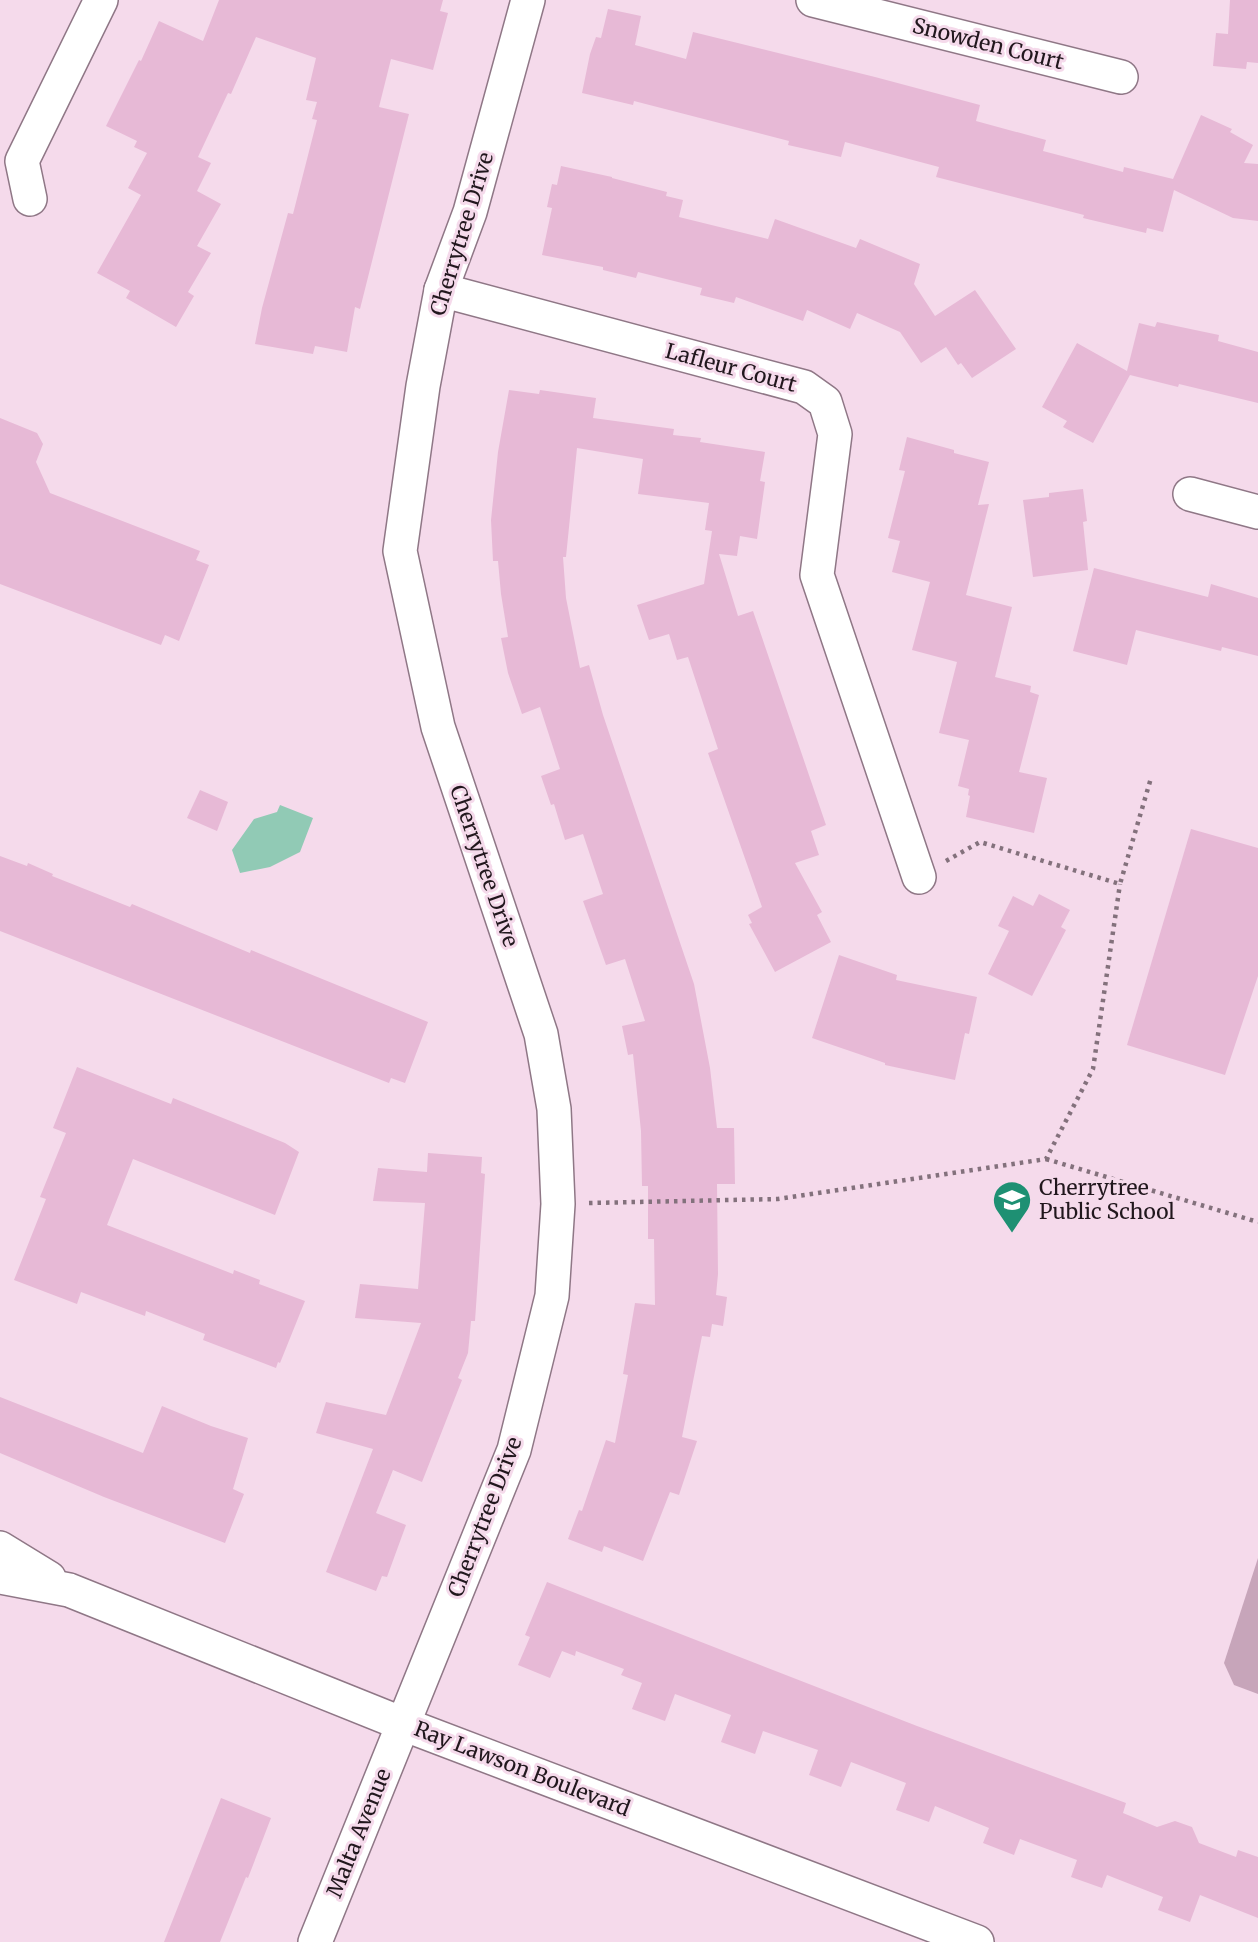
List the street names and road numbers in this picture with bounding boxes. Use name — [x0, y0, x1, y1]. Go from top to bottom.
street label: Snowden Court — [910, 12, 1067, 75]
street label: Cherrytree Drive — [424, 149, 499, 319]
street label: Lafleur Court — [663, 337, 800, 398]
street label: Cherrytree Drive — [444, 781, 525, 950]
street label: Cherrytree Drive — [442, 1433, 527, 1601]
street label: Ray Lawson Boulevard — [410, 1715, 634, 1822]
street label: Malta Avenue — [320, 1764, 397, 1901]

